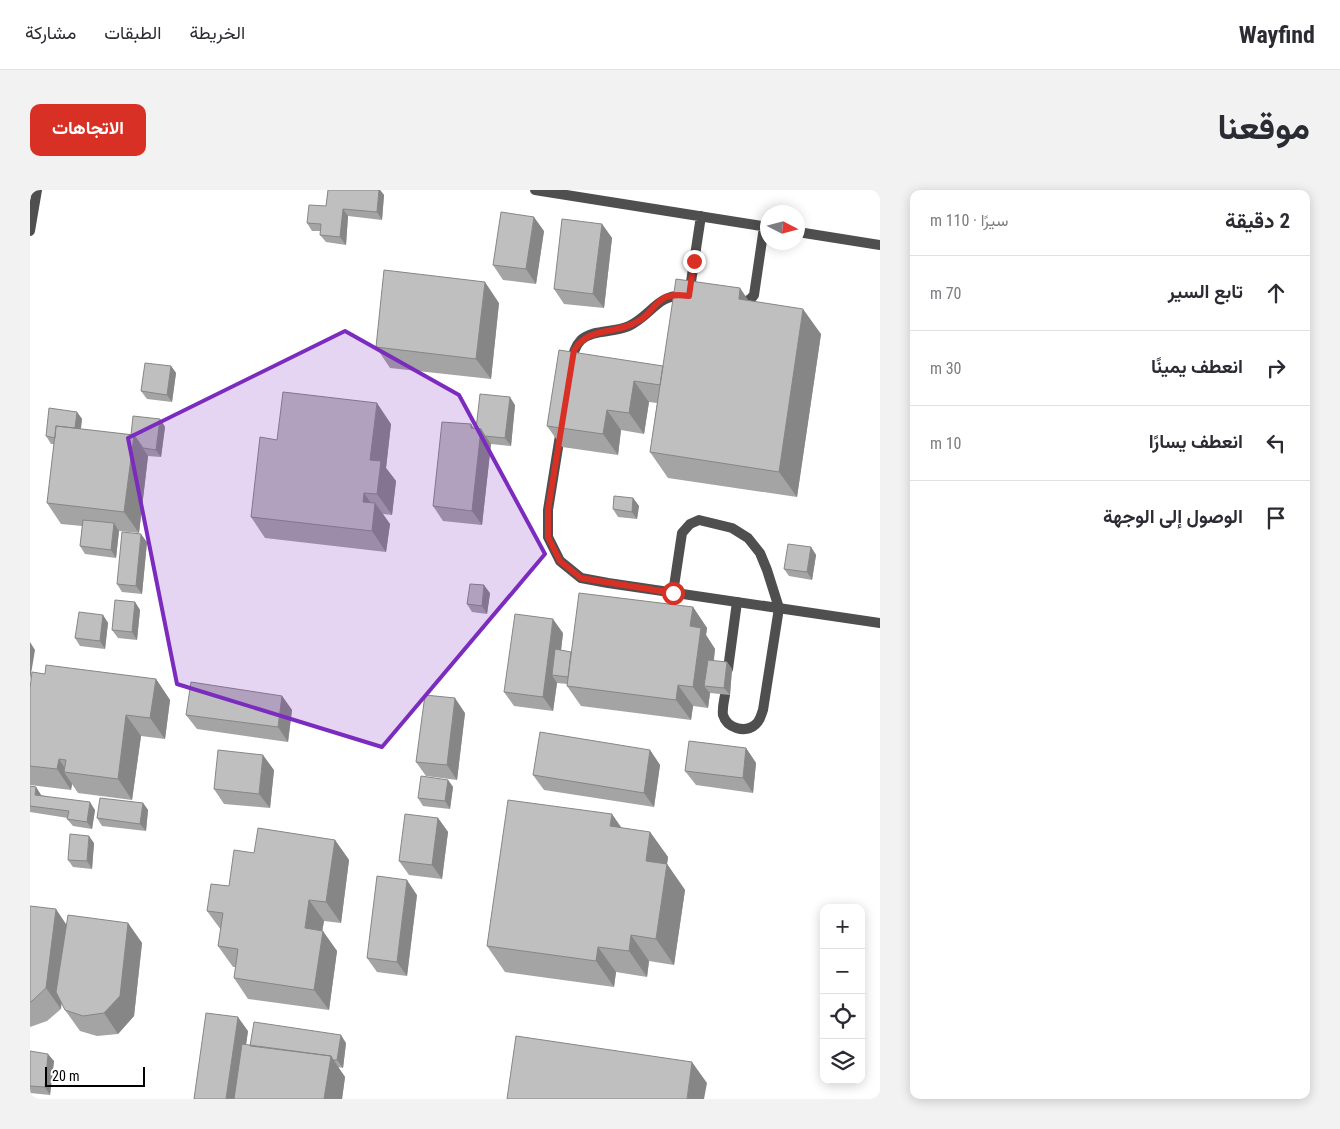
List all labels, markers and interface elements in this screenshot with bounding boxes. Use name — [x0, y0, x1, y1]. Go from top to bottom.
text: Wayfind — [1239, 21, 1315, 49]
text: مشاركة — [25, 22, 76, 43]
text: الطبقات — [104, 22, 161, 43]
text: الخريطة — [189, 22, 245, 43]
button: الاتجاهات — [30, 104, 146, 156]
text: موقعنا — [1217, 107, 1310, 148]
north arrow — [760, 205, 805, 250]
text: 2 دقيقة — [1225, 209, 1290, 233]
text: سيرًا · 110 m — [930, 211, 1008, 230]
route end — [683, 250, 706, 273]
icon: ahead — [1262, 279, 1290, 307]
text: تابع السير — [1168, 280, 1243, 303]
text: 70 m — [930, 284, 962, 303]
icon: right — [1262, 354, 1290, 382]
text: انعطف يمينًا — [1151, 355, 1243, 378]
text: 30 m — [930, 359, 962, 378]
icon: left — [1262, 429, 1290, 457]
text: انعطف يسارًا — [1149, 430, 1243, 453]
text: 10 m — [930, 434, 962, 453]
icon: arrive — [1262, 504, 1290, 532]
text: الوصول إلى الوجهة — [1103, 505, 1243, 528]
route start — [662, 582, 685, 605]
map controls — [820, 904, 865, 1084]
button: + — [820, 904, 865, 949]
button: − — [820, 949, 865, 994]
button: locate — [820, 994, 865, 1039]
button: layers — [820, 1039, 865, 1084]
scale bar — [45, 1064, 145, 1087]
text: 20 m — [52, 1068, 80, 1084]

